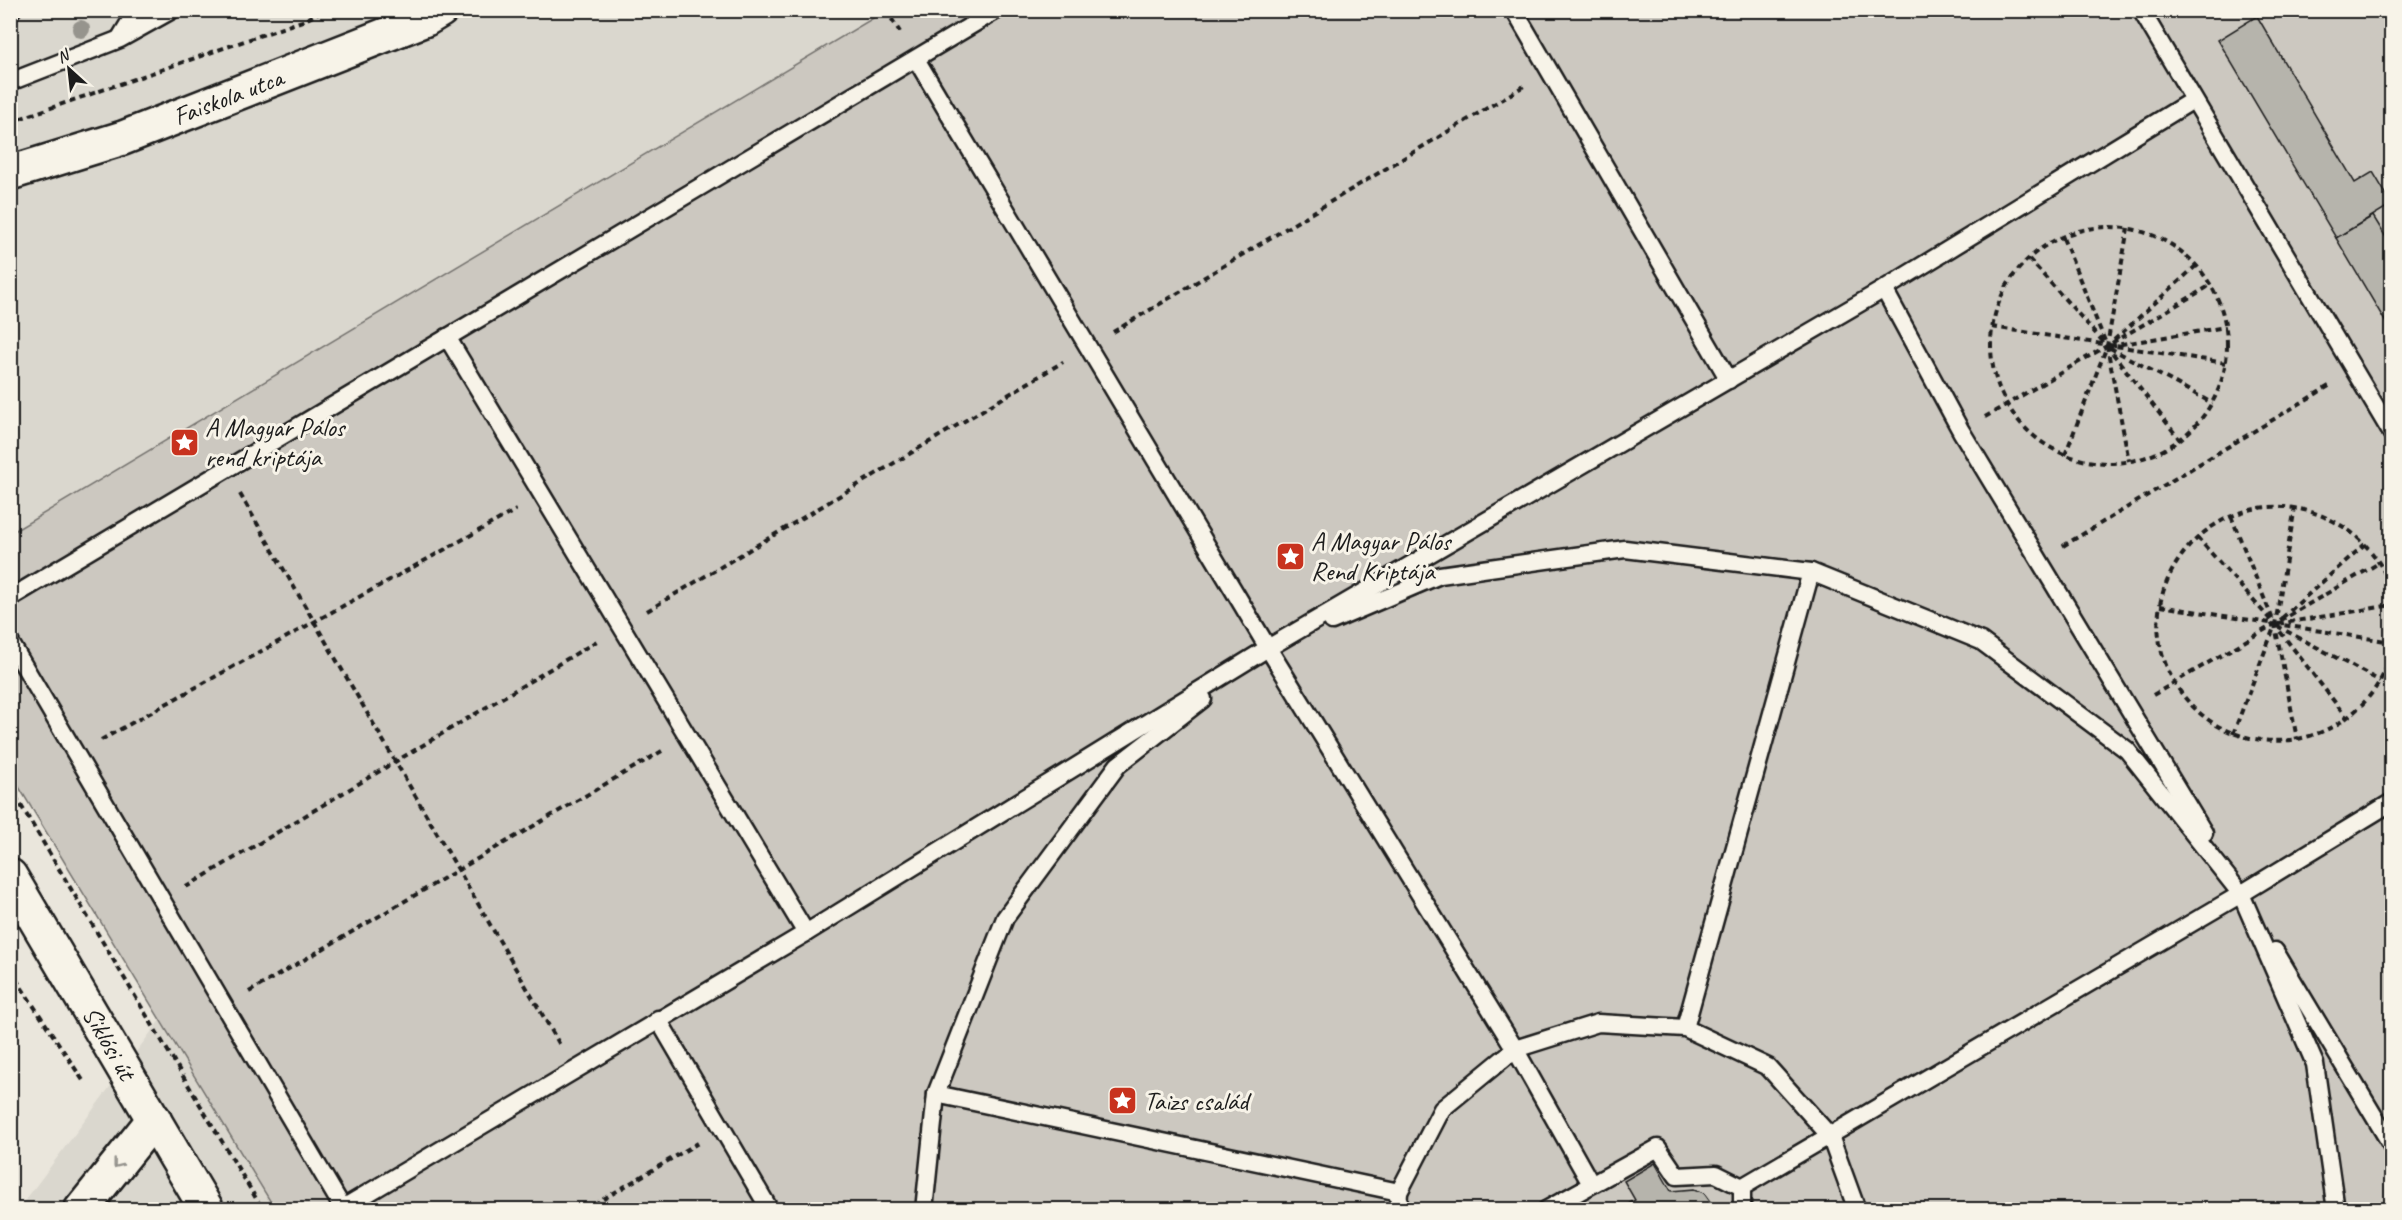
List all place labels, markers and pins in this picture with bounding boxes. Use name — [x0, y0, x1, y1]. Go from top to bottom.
place label: A Magyar Pálos rend kriptája — [205, 411, 347, 474]
place icon: A Magyar Pálos rend kriptája — [168, 426, 200, 458]
place label: A Magyar Pálos Rend Kriptája — [1311, 525, 1453, 588]
place icon: A Magyar Pálos Rend Kriptája — [1274, 540, 1306, 572]
place icon: Taizs család — [1107, 1085, 1139, 1117]
place label: Taizs család — [1144, 1085, 1252, 1118]

